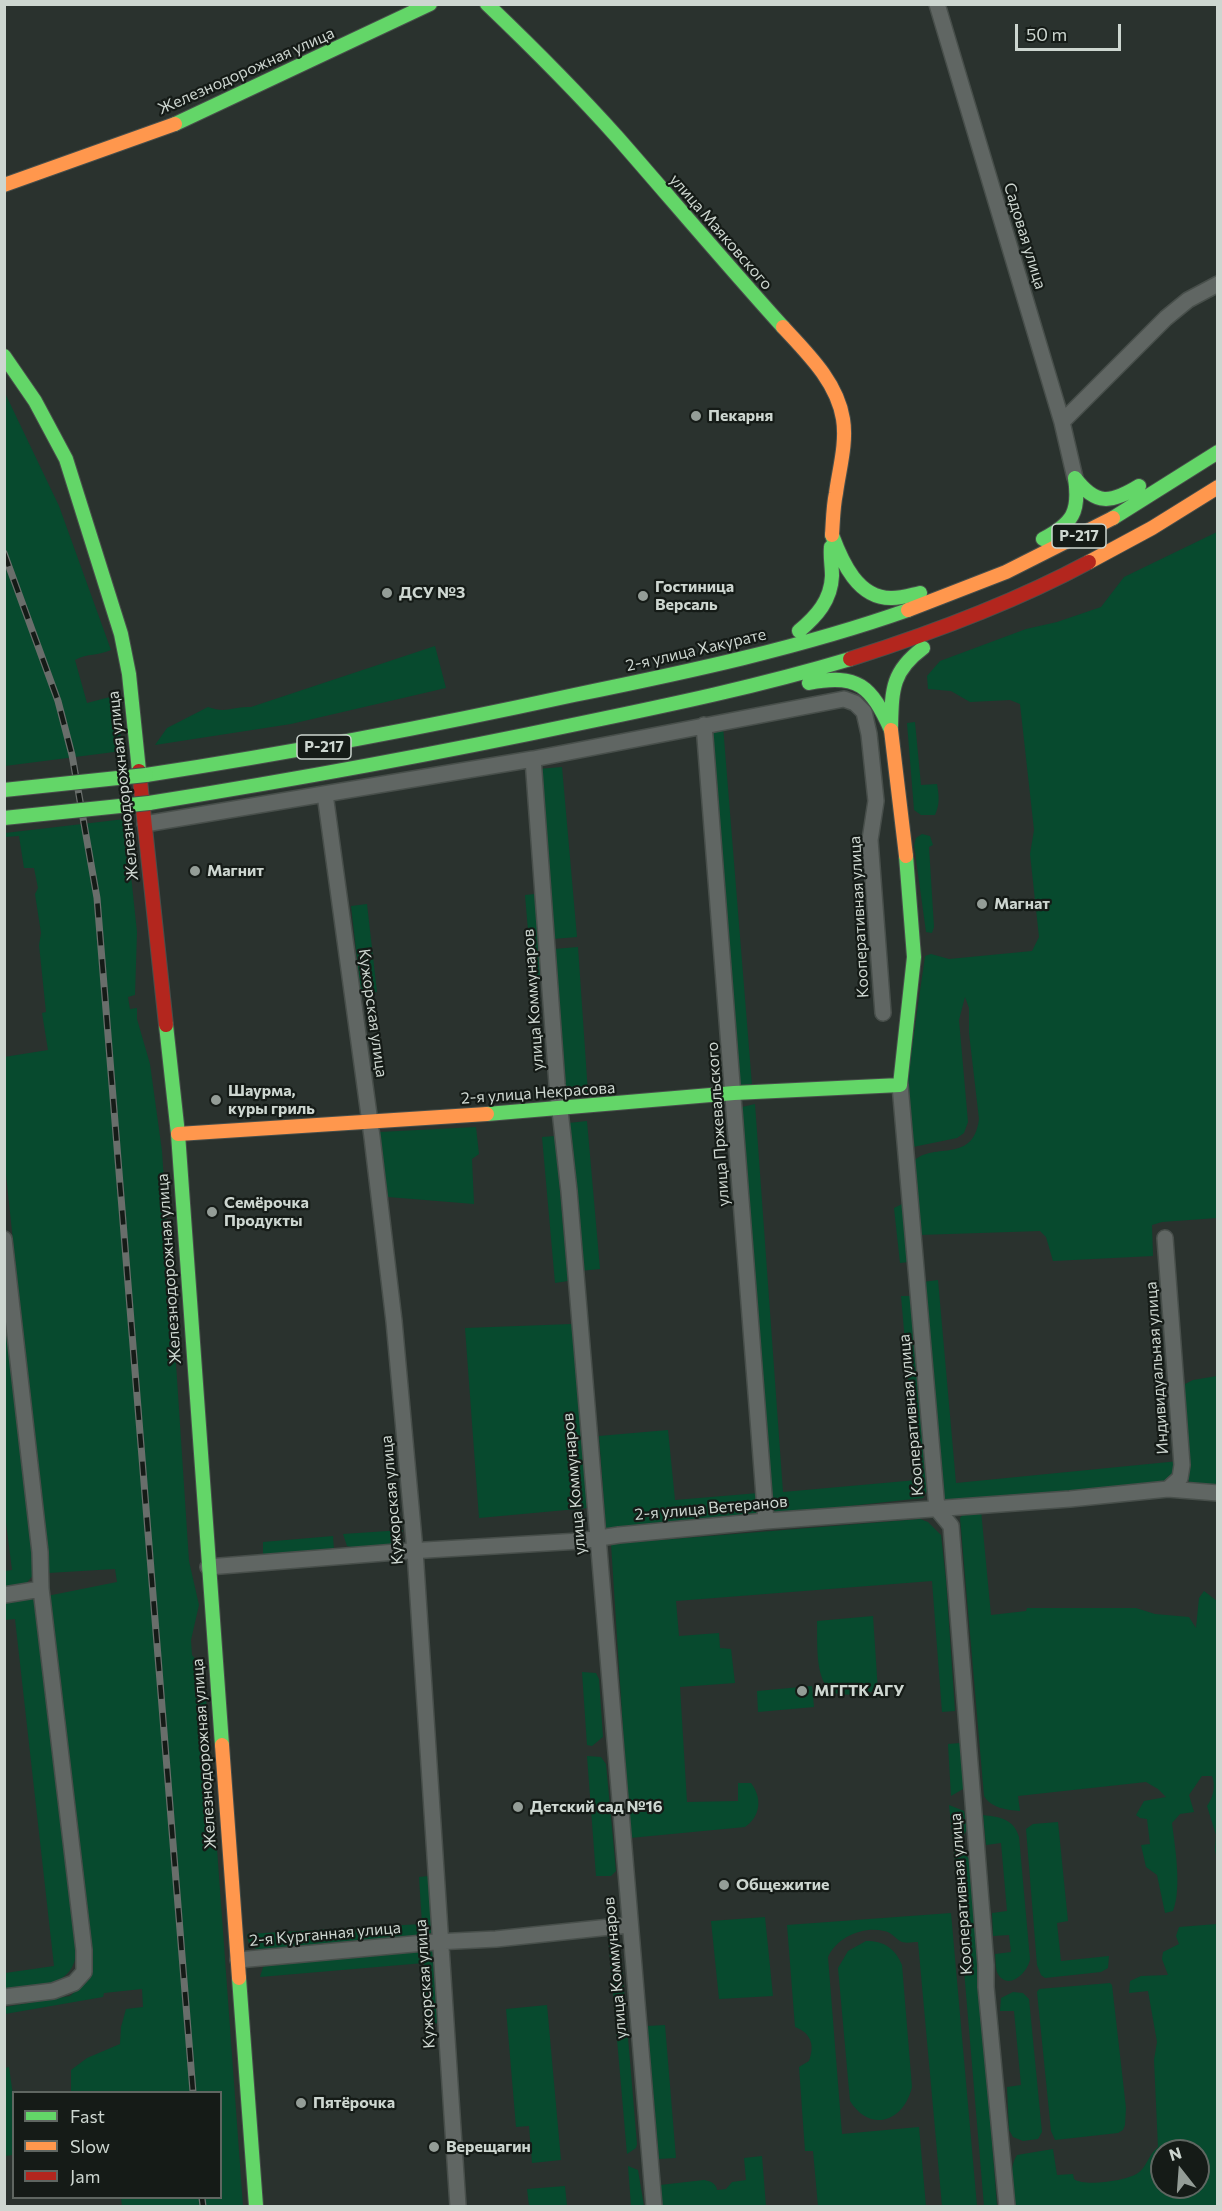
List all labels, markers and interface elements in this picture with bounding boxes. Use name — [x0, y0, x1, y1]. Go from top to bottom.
scale bar — [1018, 12, 1124, 50]
street label: Железнодорожная улица — [155, 23, 337, 119]
text: 50 m — [1026, 23, 1067, 45]
street label: улица Маяковского — [666, 170, 776, 294]
street label: Садовая улица — [1000, 180, 1050, 292]
place label: Пекарня — [708, 406, 773, 426]
marker: Пекарня — [689, 409, 703, 423]
road number: Р-217 — [1052, 524, 1106, 548]
place label: Гостиница Версаль — [655, 577, 734, 615]
place label: ДСУ №3 — [399, 583, 465, 603]
marker: ДСУ №3 — [380, 586, 394, 600]
marker: Гостиница Версаль — [636, 589, 650, 603]
street label: 2-я улица Хакурате — [624, 625, 768, 675]
street label: Железнодорожная улица — [103, 690, 143, 882]
road number: Р-217 — [297, 735, 351, 759]
street label: Кооперативная улица — [845, 835, 873, 999]
place label: Магнит — [207, 861, 264, 881]
marker: Магнит — [188, 864, 202, 878]
place label: Магнат — [994, 894, 1050, 914]
marker: Магнат — [975, 897, 989, 911]
street label: улица Коммунаров — [518, 928, 548, 1072]
street label: Кужорская улица — [354, 947, 392, 1079]
street label: улица Пржевальского — [703, 1041, 733, 1207]
street label: 2-я улица Некрасова — [460, 1078, 616, 1108]
place label: Шаурма, куры гриль — [228, 1081, 315, 1119]
marker: Шаурма, куры гриль — [209, 1093, 223, 1107]
street label: Железнодорожная улица — [153, 1173, 185, 1365]
place label: Семёрочка Продукты — [224, 1193, 309, 1231]
marker: Семёрочка Продукты — [205, 1205, 219, 1219]
street label: Индивидуальная улица — [1141, 1281, 1173, 1455]
street label: Кооперативная улица — [894, 1333, 928, 1497]
street label: улица Коммунаров — [558, 1412, 590, 1556]
street label: Кужорская улица — [377, 1435, 407, 1565]
street label: 2-я улица Ветеранов — [634, 1492, 788, 1524]
street label: Железнодорожная улица — [188, 1658, 220, 1850]
place label: МГГТК АГУ — [814, 1681, 904, 1701]
marker: МГГТК АГУ — [795, 1684, 809, 1698]
place label: Детский сад №16 — [530, 1797, 663, 1817]
marker: Детский сад №16 — [511, 1800, 525, 1814]
street label: Кооперативная улица — [946, 1812, 976, 1976]
place label: Общежитие — [736, 1875, 829, 1895]
marker: Общежитие — [717, 1878, 731, 1892]
street label: улица Коммунаров — [599, 1896, 631, 2040]
street label: 2-я Курганная улица — [248, 1918, 402, 1950]
street label: Кужорская улица — [411, 1919, 439, 2049]
legend — [12, 2091, 222, 2199]
place label: Пятёрочка — [313, 2093, 395, 2113]
marker: Пятёрочка — [294, 2096, 308, 2110]
text: Fast — [70, 2105, 105, 2127]
text: Slow — [70, 2135, 110, 2157]
place label: Верещагин — [446, 2137, 531, 2157]
north arrow — [1150, 2139, 1210, 2199]
marker: Верещагин — [427, 2140, 441, 2154]
text: N — [1167, 2142, 1184, 2164]
text: Jam — [70, 2165, 100, 2187]

